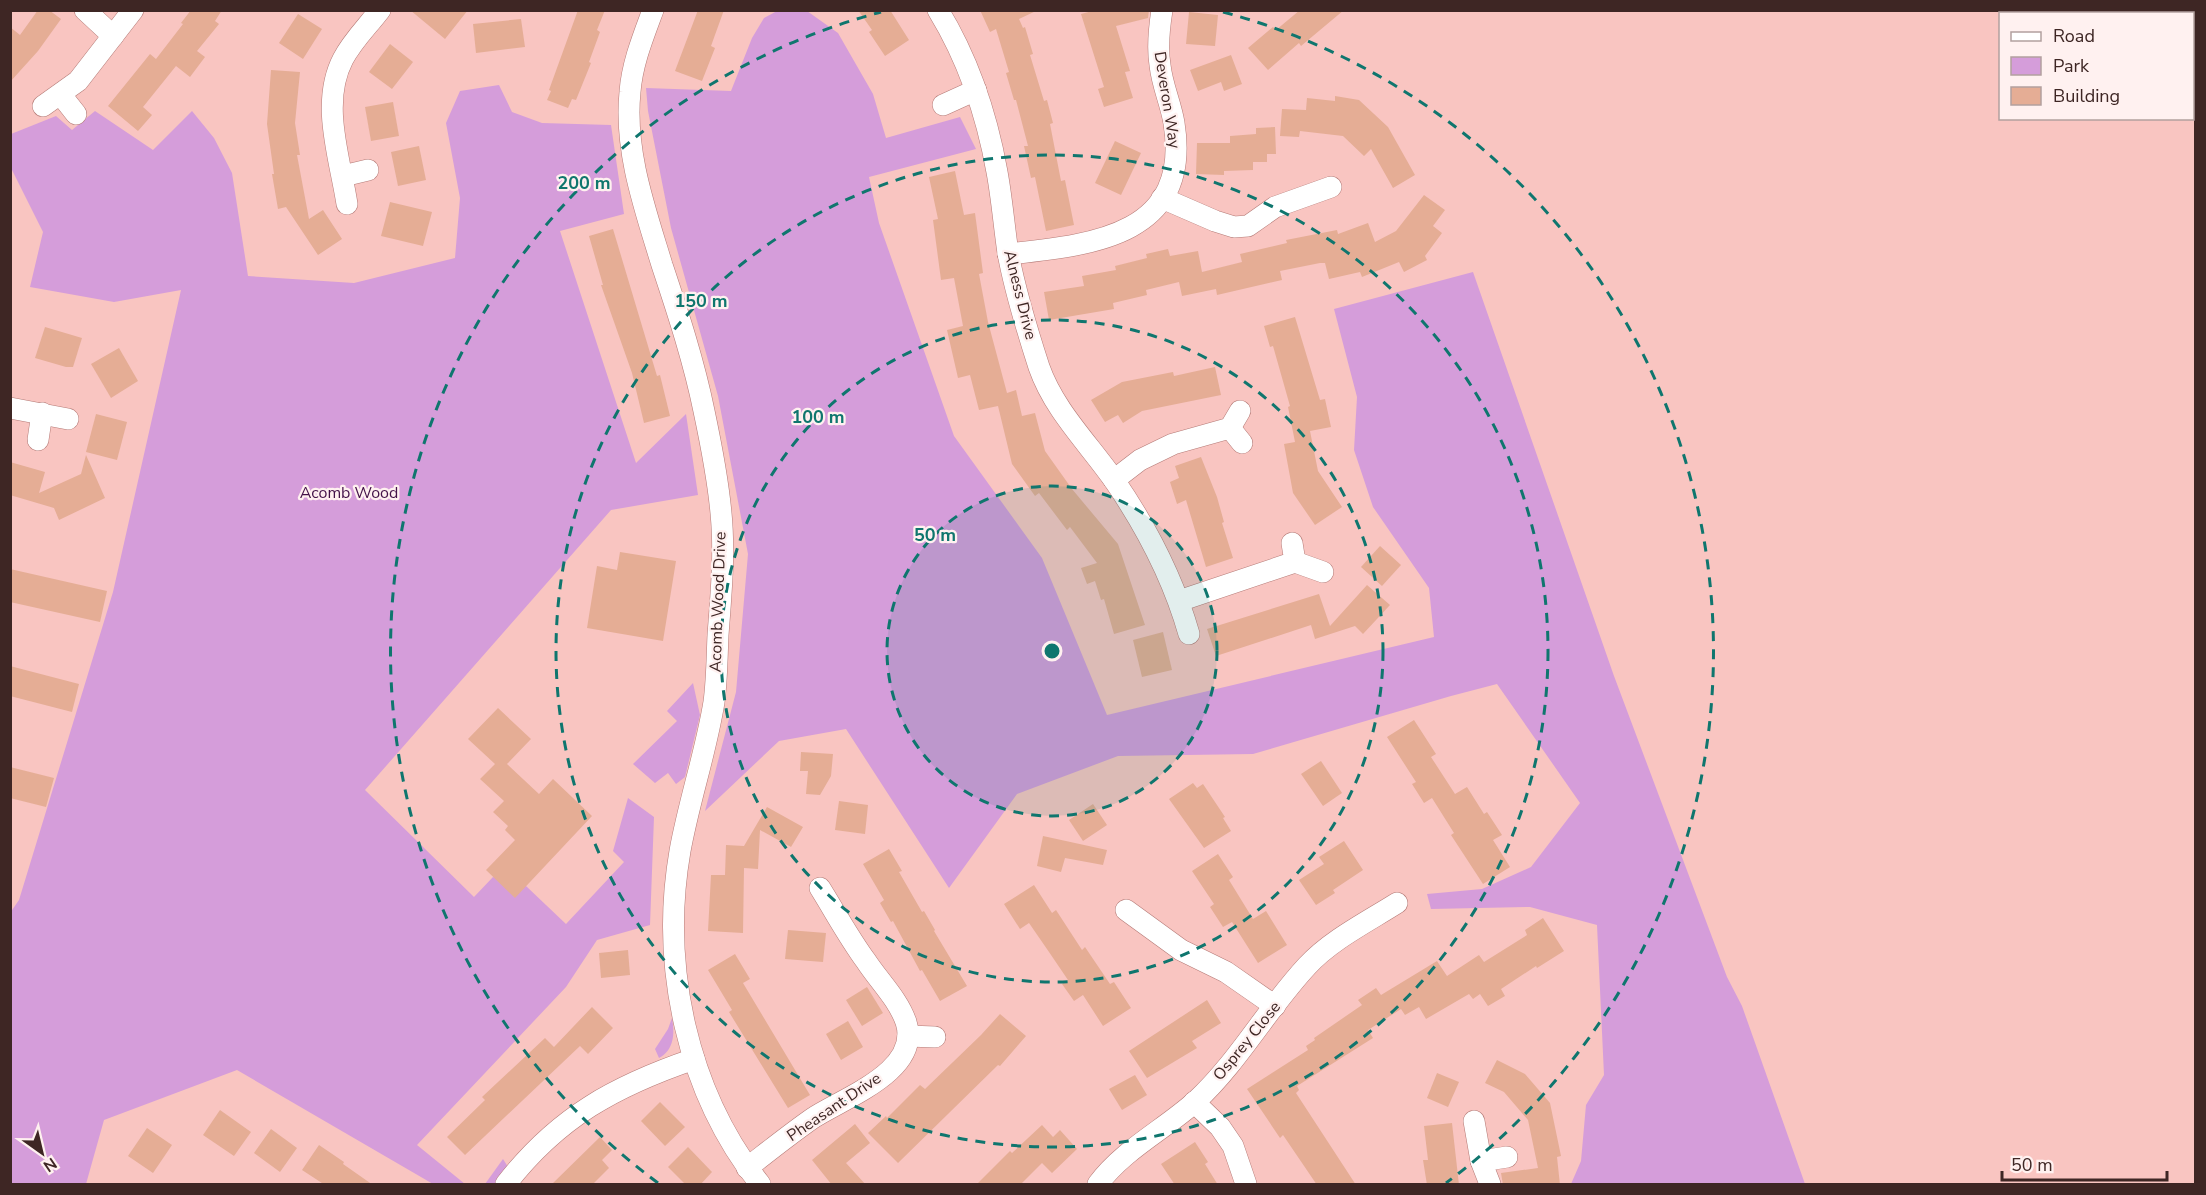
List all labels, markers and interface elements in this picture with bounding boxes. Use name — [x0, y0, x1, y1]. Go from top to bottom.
legend — [1999, 12, 2194, 120]
text: Road — [2053, 24, 2095, 48]
street label: Deveron Way — [1148, 50, 1186, 151]
text: Park — [2053, 54, 2090, 78]
text: Building — [2053, 84, 2120, 108]
text: 200 m — [557, 171, 611, 195]
street label: Alness Drive — [998, 248, 1042, 342]
text: 150 m — [674, 289, 728, 313]
text: 100 m — [791, 405, 845, 429]
park label: Acomb Wood — [300, 482, 398, 504]
text: 50 m — [914, 523, 956, 547]
street label: Acomb Wood Drive — [705, 531, 731, 673]
centre of rings — [1042, 641, 1062, 661]
street label: Osprey Close — [1208, 997, 1286, 1085]
street label: Pheasant Drive — [783, 1067, 885, 1147]
north arrow — [12, 1123, 72, 1183]
scale bar — [2002, 1144, 2167, 1182]
text: N — [39, 1152, 61, 1177]
text: 50 m — [2011, 1153, 2053, 1177]

